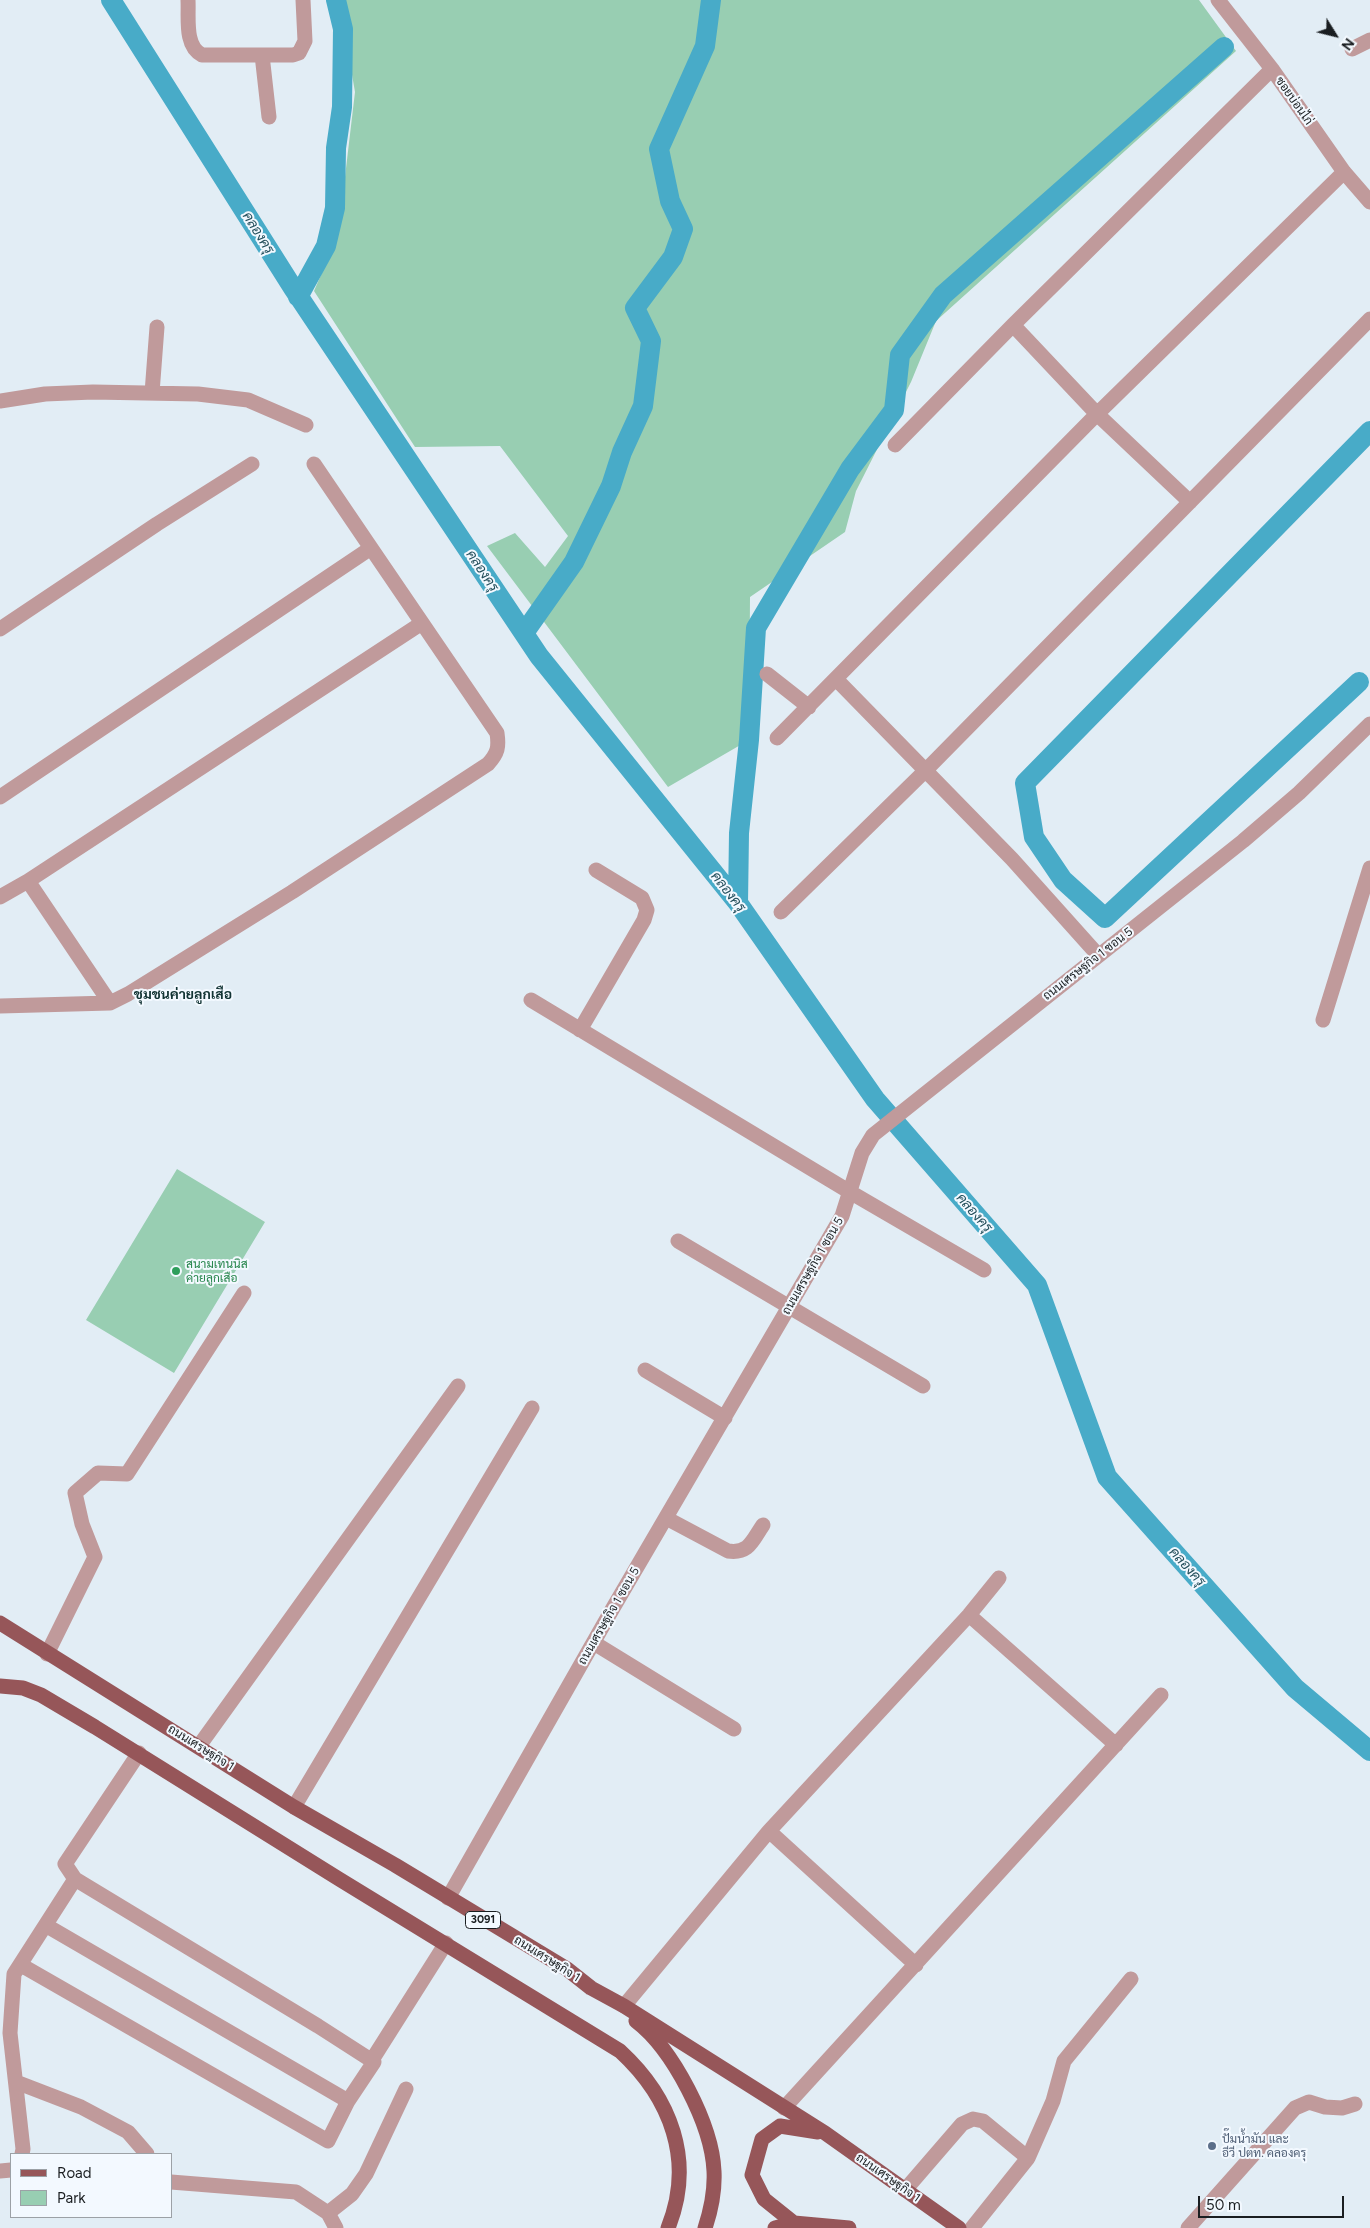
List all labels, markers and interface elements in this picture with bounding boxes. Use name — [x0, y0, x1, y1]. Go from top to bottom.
north arrow — [1310, 10, 1360, 60]
text: N — [1337, 35, 1358, 53]
street label: ซอยบ่อนไก่ — [1272, 74, 1316, 128]
water label: คลองครุ — [239, 209, 277, 257]
water label: คลองครุ — [462, 547, 502, 595]
water label: คลองครุ — [707, 869, 749, 915]
street label: ถนนเศรษฐกิจ 1 ซอน 5 — [1040, 924, 1136, 1004]
district label: ชุมชนค่ายลูกเสือ — [134, 987, 232, 1003]
water label: คลองครุ — [952, 1190, 996, 1236]
street label: ถนนเศรษฐกิจ 1 ซอน 5 — [779, 1215, 847, 1317]
place label: สนามเทนนิส ค่ายลูกเสือ — [186, 1257, 248, 1285]
marker: สนามเทนนิส ค่ายลูกเสือ — [170, 1265, 182, 1277]
water label: คลองครุ — [1165, 1544, 1209, 1590]
street label: ถนนเศรษฐกิจ 1 ซอน 5 — [575, 1565, 643, 1667]
street label: ถนนเศรษฐกิจ 1 — [165, 1722, 237, 1774]
road number: 3091 — [466, 1912, 500, 1928]
street label: ถนนเศรษฐกิจ 1 — [511, 1933, 583, 1985]
place label: ปั๊มน้ำมัน และ อีวี ปตท. คลองครุ — [1222, 2132, 1306, 2160]
marker: ปั๊มน้ำมัน และ อีวี ปตท. คลองครุ — [1206, 2140, 1218, 2152]
street label: ถนนเศรษฐกิจ 1 — [853, 2151, 923, 2205]
legend — [10, 2153, 172, 2218]
text: Road — [57, 2164, 92, 2182]
scale bar — [1200, 2186, 1346, 2218]
text: Park — [57, 2189, 86, 2207]
text: 50 m — [1206, 2196, 1241, 2214]

